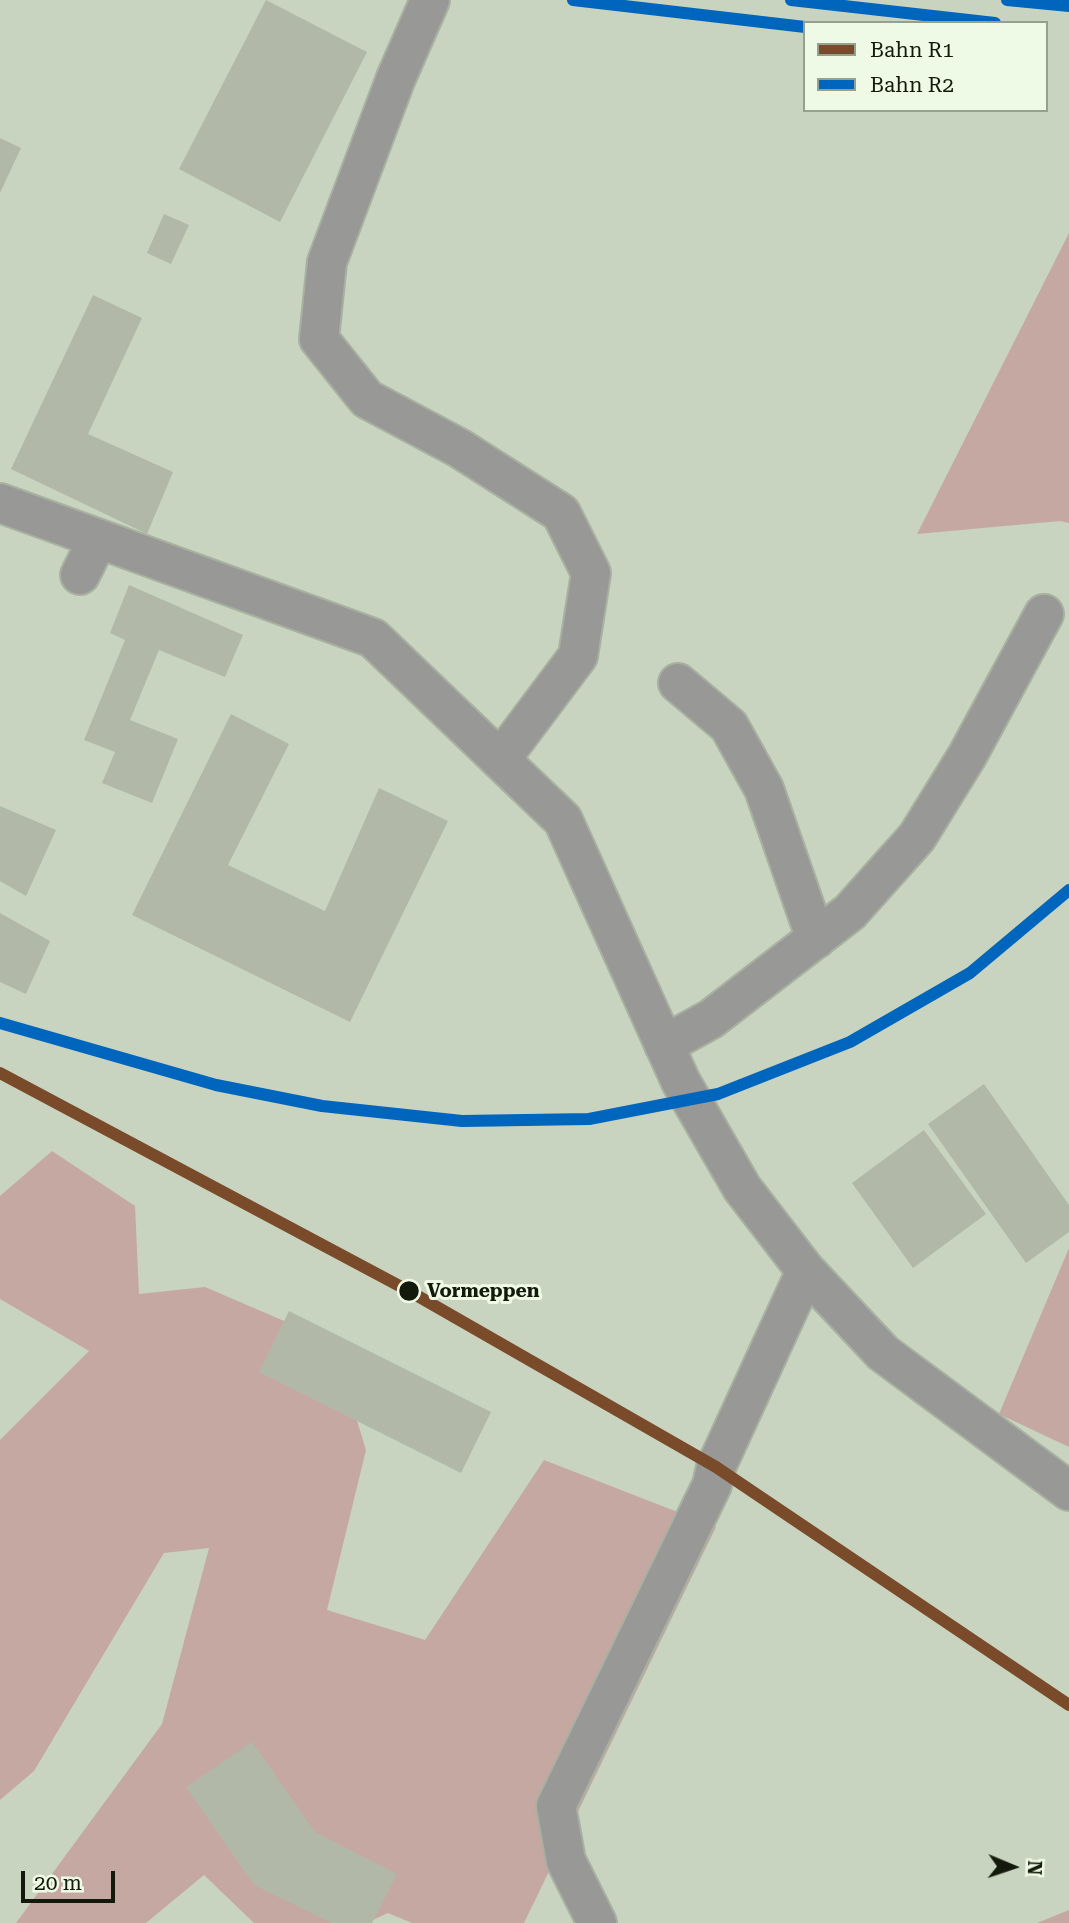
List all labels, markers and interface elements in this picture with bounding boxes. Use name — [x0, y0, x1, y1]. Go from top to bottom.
legend — [803, 21, 1048, 112]
text: Bahn R1 — [870, 38, 954, 62]
text: Bahn R2 — [870, 73, 954, 97]
marker: Vormeppen — [397, 1279, 421, 1303]
place label: Vormeppen — [427, 1280, 539, 1302]
north arrow — [978, 1832, 1048, 1902]
scale bar — [24, 1856, 119, 1900]
text: N — [1023, 1860, 1046, 1875]
text: 20 m — [34, 1871, 82, 1895]

